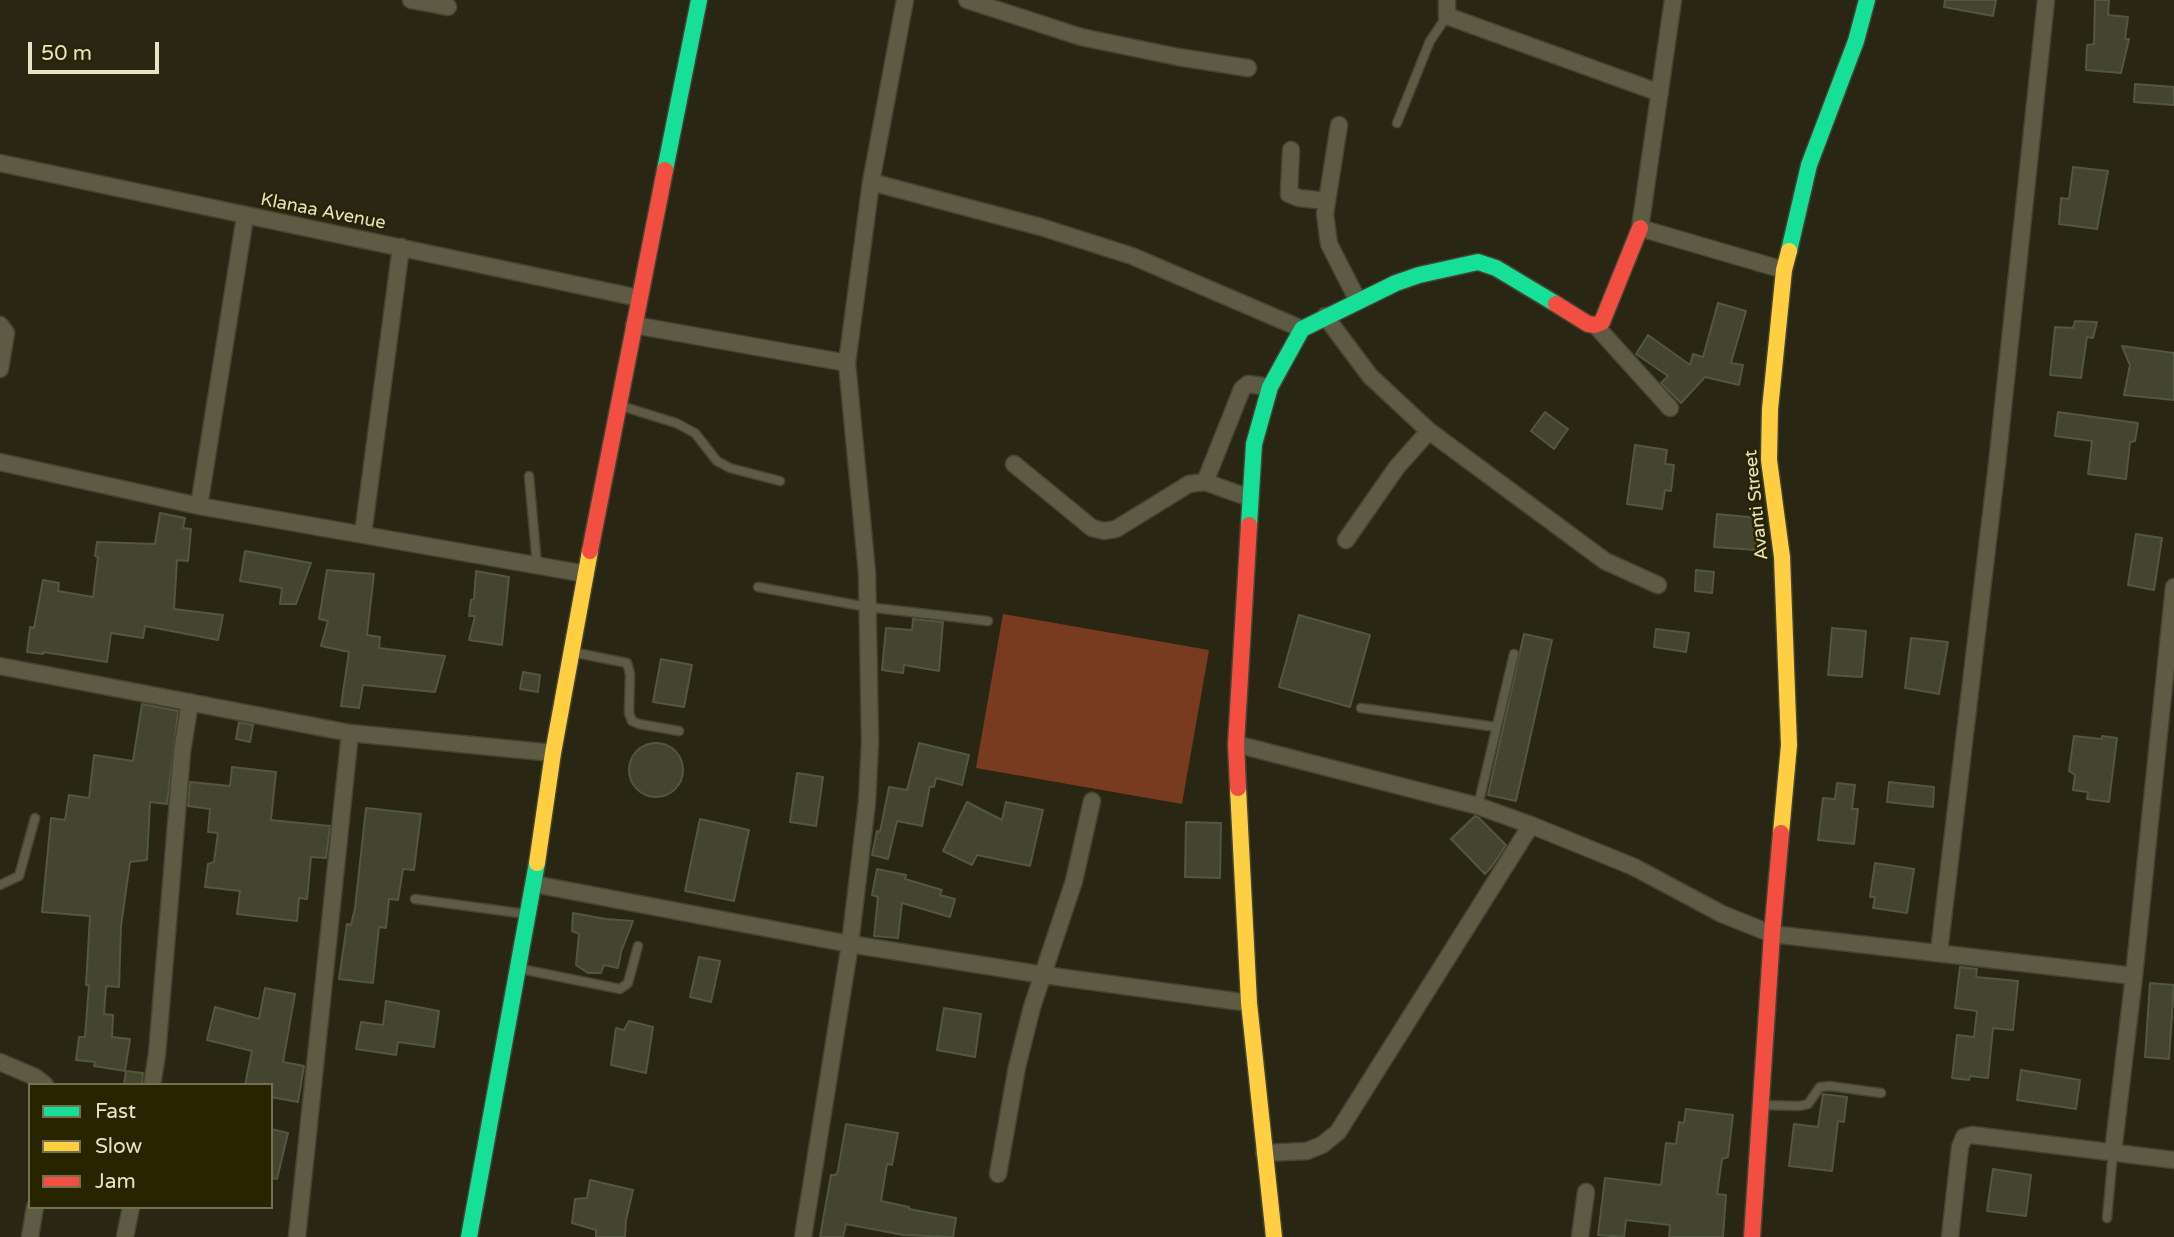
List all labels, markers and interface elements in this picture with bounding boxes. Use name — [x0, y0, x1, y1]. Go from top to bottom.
scale bar — [32, 28, 163, 72]
text: 50 m — [41, 41, 92, 66]
street label: Klanaa Avenue — [259, 189, 387, 235]
street label: Avanti Street — [1740, 449, 1774, 561]
legend — [28, 1083, 273, 1209]
text: Fast — [95, 1099, 136, 1124]
text: Slow — [95, 1134, 142, 1159]
text: Jam — [95, 1169, 136, 1194]

